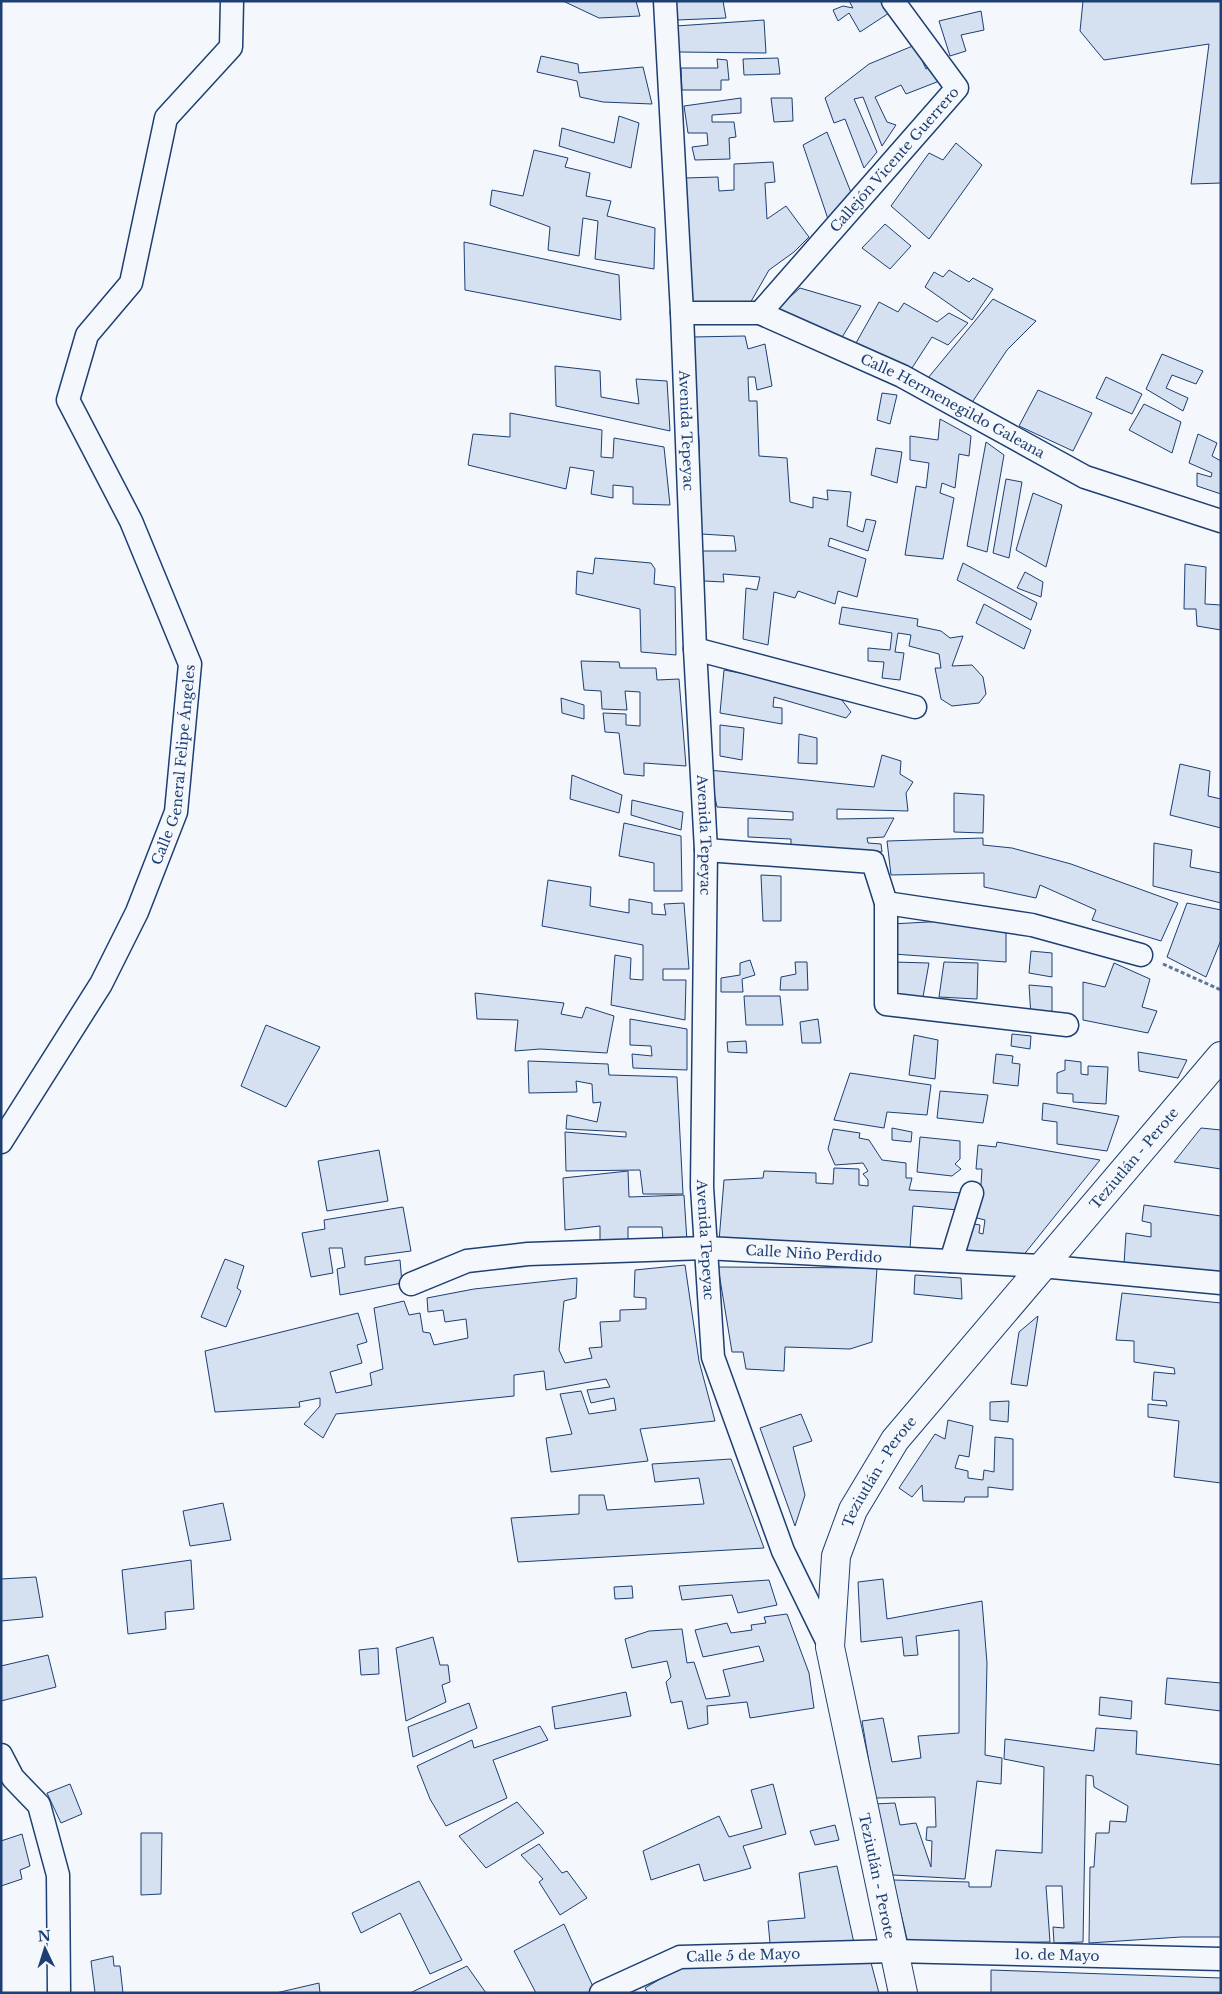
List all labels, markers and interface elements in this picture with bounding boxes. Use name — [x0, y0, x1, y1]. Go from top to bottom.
street label: Callejón Vicente Guerrero — [826, 83, 963, 236]
street label: Calle Hermenegildo Galeana — [858, 350, 1048, 462]
street label: Avenida Tepeyac — [675, 369, 698, 492]
street label: Calle General Felipe Ángeles — [147, 664, 199, 867]
street label: Avenida Tepeyac — [693, 773, 715, 896]
street label: Teziutlán - Perote — [1086, 1104, 1182, 1213]
street label: Avenida Tepeyac — [693, 1179, 718, 1301]
street label: Calle Niño Perdido — [745, 1241, 883, 1266]
street label: Teziutlán - Perote — [838, 1412, 920, 1530]
street label: Teziutlán - Perote — [855, 1812, 899, 1940]
north arrow — [20, 1924, 70, 1974]
text: N — [37, 1927, 51, 1945]
street label: Calle 5 de Mayo — [686, 1945, 801, 1966]
street label: 1o. de Mayo — [1014, 1945, 1100, 1965]

